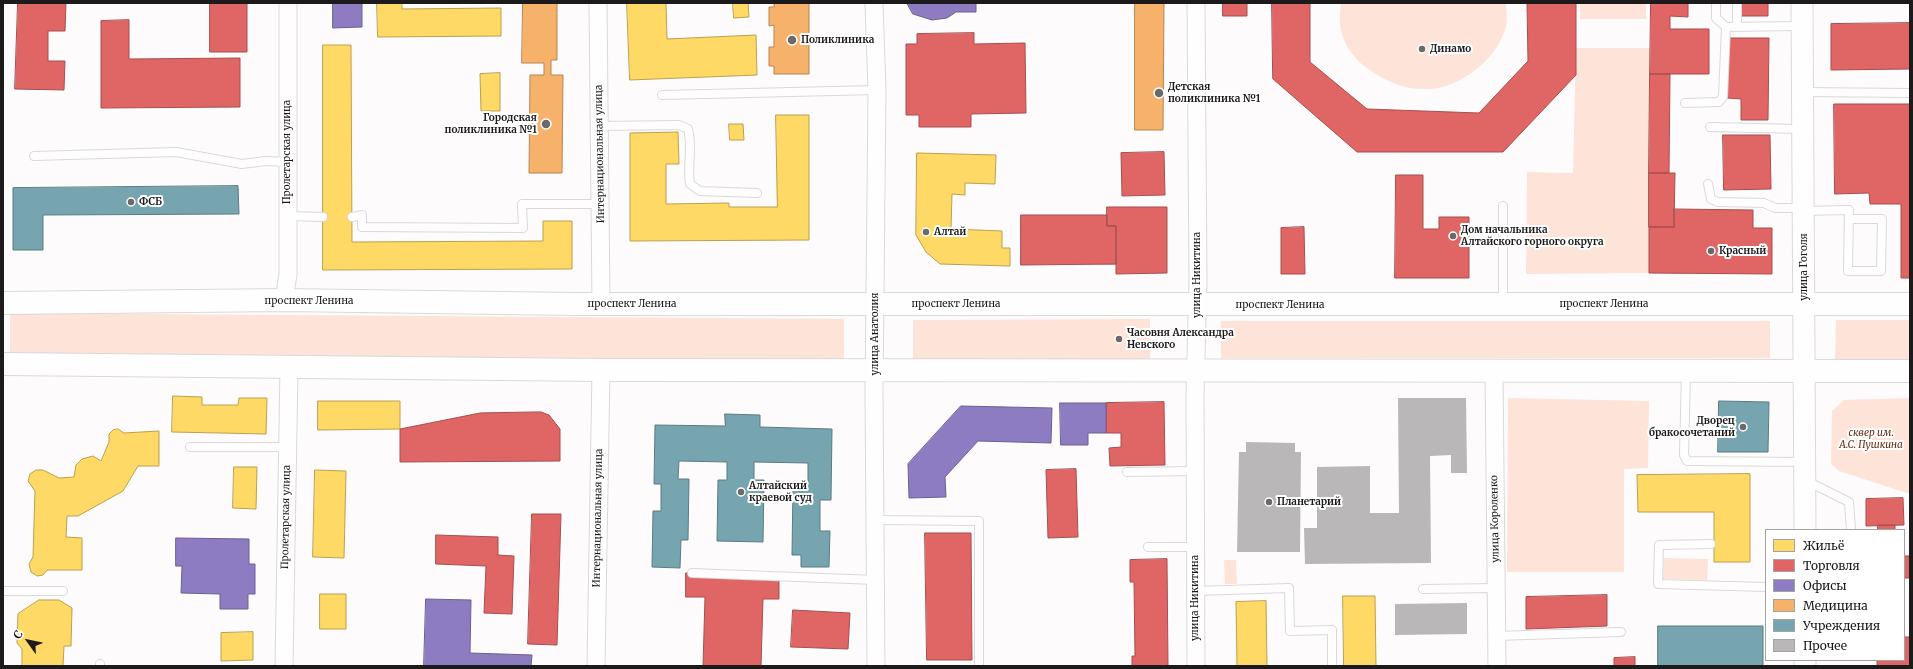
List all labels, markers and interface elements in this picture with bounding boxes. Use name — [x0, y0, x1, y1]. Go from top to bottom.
marker: Поликлиника — [786, 34, 798, 46]
place label: Поликлиника — [801, 34, 874, 46]
place label: Динамо — [1430, 43, 1471, 55]
marker: Динамо — [1417, 44, 1427, 54]
place label: Детская поликлиника №1 — [1168, 81, 1260, 104]
street label: Интернациональная улица — [593, 85, 607, 223]
marker: Детская поликлиника №1 — [1153, 87, 1165, 99]
street label: Пролетарская улица — [281, 100, 293, 204]
place label: Городская поликлиника №1 — [445, 112, 537, 136]
marker: Городская поликлиника №1 — [540, 118, 552, 130]
place label: ФСБ — [139, 196, 162, 208]
marker: ФСБ — [126, 197, 136, 207]
place label: Дом начальника Алтайского горного округа — [1461, 224, 1604, 248]
place label: Алтай — [934, 226, 966, 238]
marker: Алтай — [921, 227, 931, 237]
marker: Дом начальника Алтайского горного округа — [1448, 231, 1458, 241]
street label: улица Никитина — [1191, 232, 1203, 318]
street label: улица Гоголя — [1798, 233, 1810, 301]
place label: Красный — [1719, 245, 1766, 257]
marker: Красный — [1706, 246, 1716, 256]
street label: улица Анатолия — [869, 293, 881, 375]
street label: проспект Ленина — [265, 295, 353, 307]
street label: проспект Ленина — [588, 298, 676, 310]
street label: проспект Ленина — [912, 298, 1000, 310]
street label: проспект Ленина — [1560, 298, 1648, 310]
street label: проспект Ленина — [1236, 299, 1324, 311]
place label: Часовня Александра Невского — [1127, 327, 1234, 350]
marker: Часовня Александра Невского — [1114, 334, 1124, 344]
place label: Дворец бракосочетаний — [1649, 415, 1735, 438]
marker: Дворец бракосочетаний — [1738, 422, 1748, 432]
park label: сквер им. А.С. Пушкина — [1839, 427, 1903, 450]
street label: Интернациональная улица — [591, 449, 605, 587]
street label: Пролетарская улица — [279, 465, 293, 569]
street label: улица Короленко — [1488, 475, 1502, 563]
place label: Алтайский краевой суд — [749, 480, 812, 504]
marker: Алтайский краевой суд — [736, 487, 746, 497]
place label: Планетарий — [1277, 496, 1341, 508]
marker: Планетарий — [1264, 497, 1274, 507]
legend — [1765, 529, 1905, 661]
text: Жильё — [1803, 538, 1844, 553]
street label: улица Никитина — [1189, 555, 1201, 641]
text: Торговля — [1803, 558, 1860, 573]
text: Офисы — [1803, 578, 1847, 593]
text: Медицина — [1803, 598, 1868, 613]
text: Учреждения — [1803, 618, 1880, 633]
north arrow — [8, 621, 48, 661]
text: С — [10, 628, 26, 641]
text: Прочее — [1803, 638, 1847, 653]

